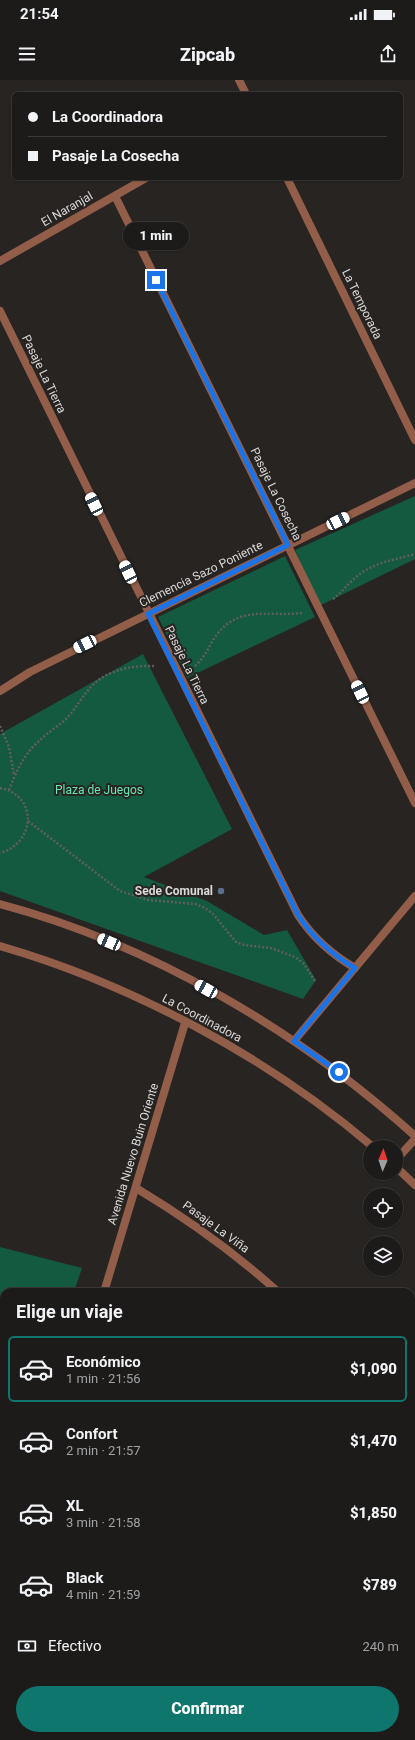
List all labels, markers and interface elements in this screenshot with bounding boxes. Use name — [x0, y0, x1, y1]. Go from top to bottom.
text: 21:54 — [20, 5, 59, 23]
icon: menu — [16, 43, 38, 65]
icon: share — [377, 43, 399, 65]
text: Zipcab — [180, 44, 235, 65]
text: La Coordinadora — [52, 108, 163, 126]
text: Pasaje La Cosecha — [52, 147, 179, 165]
street label: El Naranjal — [39, 189, 95, 229]
callout: 1 min — [123, 222, 189, 250]
text: 1 min — [140, 228, 172, 243]
street label: La Temporada — [339, 267, 385, 341]
route end — [147, 271, 165, 289]
street label: Pasaje La Tierra — [19, 332, 69, 416]
street label: Pasaje La Cosecha — [247, 445, 305, 543]
car — [83, 491, 105, 517]
car — [325, 510, 351, 532]
street label: Clemencia Sazo Poniente — [137, 538, 265, 610]
car — [117, 559, 139, 585]
street label: Pasaje La Tierra — [162, 623, 212, 707]
car — [72, 633, 98, 655]
car — [349, 679, 371, 705]
park label: Plaza de Juegos — [55, 783, 143, 797]
place label: Sede Comunal — [135, 884, 213, 898]
marker: Sede Comunal — [216, 886, 226, 896]
car — [96, 932, 122, 952]
car — [193, 978, 219, 1000]
street label: La Coordinadora — [160, 991, 244, 1045]
route start — [330, 1063, 348, 1081]
street label: Avenida Nuevo Buin Oriente — [105, 1081, 161, 1227]
north arrow — [363, 1140, 403, 1180]
map controls — [363, 1140, 403, 1276]
button: locate — [363, 1188, 403, 1228]
street label: Pasaje La Viña — [180, 1198, 252, 1256]
button: layers — [363, 1236, 403, 1276]
text: Elige un viaje — [16, 1301, 123, 1322]
icon: car — [18, 1351, 54, 1387]
text: Económico — [66, 1353, 141, 1371]
text: $1,090 — [350, 1360, 397, 1378]
text: 1 min · 21:56 — [66, 1371, 141, 1386]
icon: car — [18, 1423, 54, 1459]
text: Confort — [66, 1425, 117, 1443]
text: $1,470 — [350, 1432, 397, 1450]
text: 2 min · 21:57 — [66, 1443, 141, 1458]
icon: car — [18, 1495, 54, 1531]
text: XL — [66, 1497, 84, 1515]
text: $1,850 — [350, 1504, 397, 1522]
text: 3 min · 21:58 — [66, 1515, 141, 1530]
icon: car — [18, 1567, 54, 1603]
text: Black — [66, 1569, 103, 1587]
text: $789 — [362, 1576, 397, 1594]
text: 4 min · 21:59 — [66, 1587, 141, 1602]
icon: cash — [16, 1635, 38, 1657]
text: Efectivo — [48, 1637, 102, 1655]
text: 240 m — [362, 1639, 399, 1654]
button: Confirmar — [16, 1686, 399, 1732]

